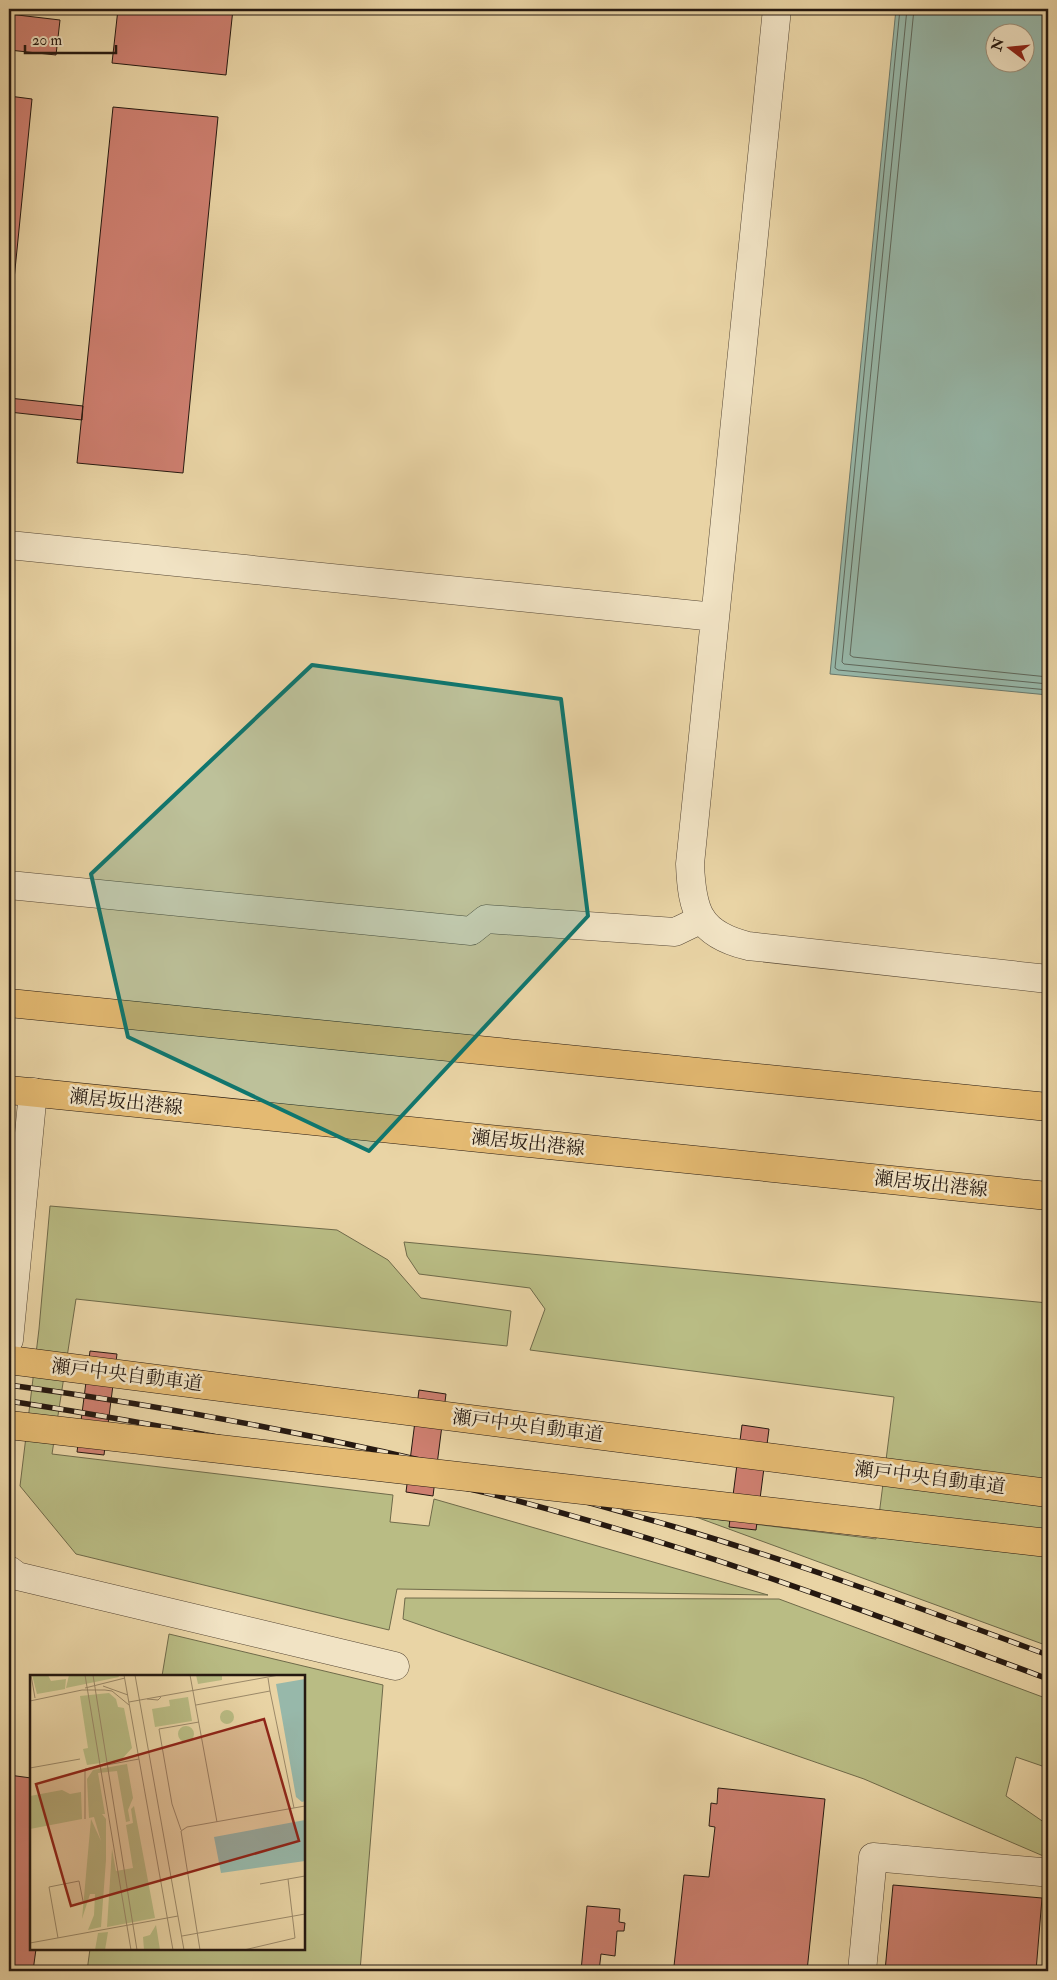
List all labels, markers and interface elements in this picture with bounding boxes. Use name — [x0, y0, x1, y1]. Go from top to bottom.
scale bar — [25, 22, 116, 54]
north arrow — [984, 22, 1034, 72]
text: 20 m — [32, 31, 62, 50]
text: N — [988, 36, 1008, 54]
street label: 瀬居坂出港線 — [68, 1084, 184, 1120]
street label: 瀬居坂出港線 — [470, 1125, 586, 1161]
street label: 瀬居坂出港線 — [873, 1166, 989, 1202]
street label: 瀬戸中央自動車道 — [50, 1354, 204, 1396]
street label: 瀬戸中央自動車道 — [451, 1405, 605, 1447]
street label: 瀬戸中央自動車道 — [853, 1457, 1007, 1499]
inset map — [30, 1675, 305, 1950]

